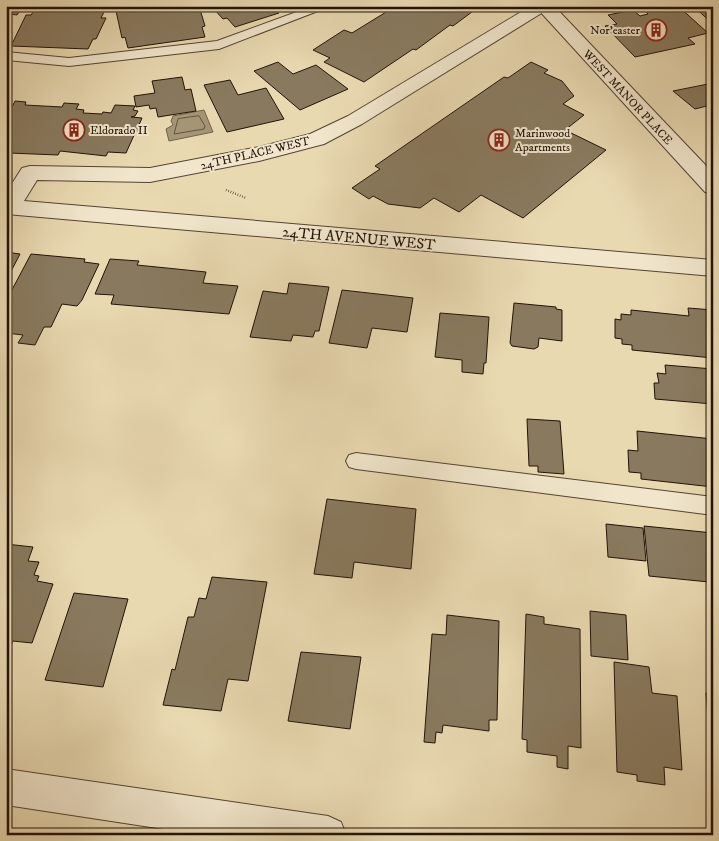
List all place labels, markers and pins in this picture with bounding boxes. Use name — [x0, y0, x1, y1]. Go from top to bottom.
building icon: Nor'easter — [644, 18, 668, 42]
place label: Nor'easter — [590, 23, 641, 38]
building icon: Eldorado II — [62, 118, 86, 142]
place label: Eldorado II — [90, 123, 148, 138]
place label: Marinwood Apartments — [515, 126, 570, 155]
building icon: Marinwood Apartments — [487, 128, 511, 152]

